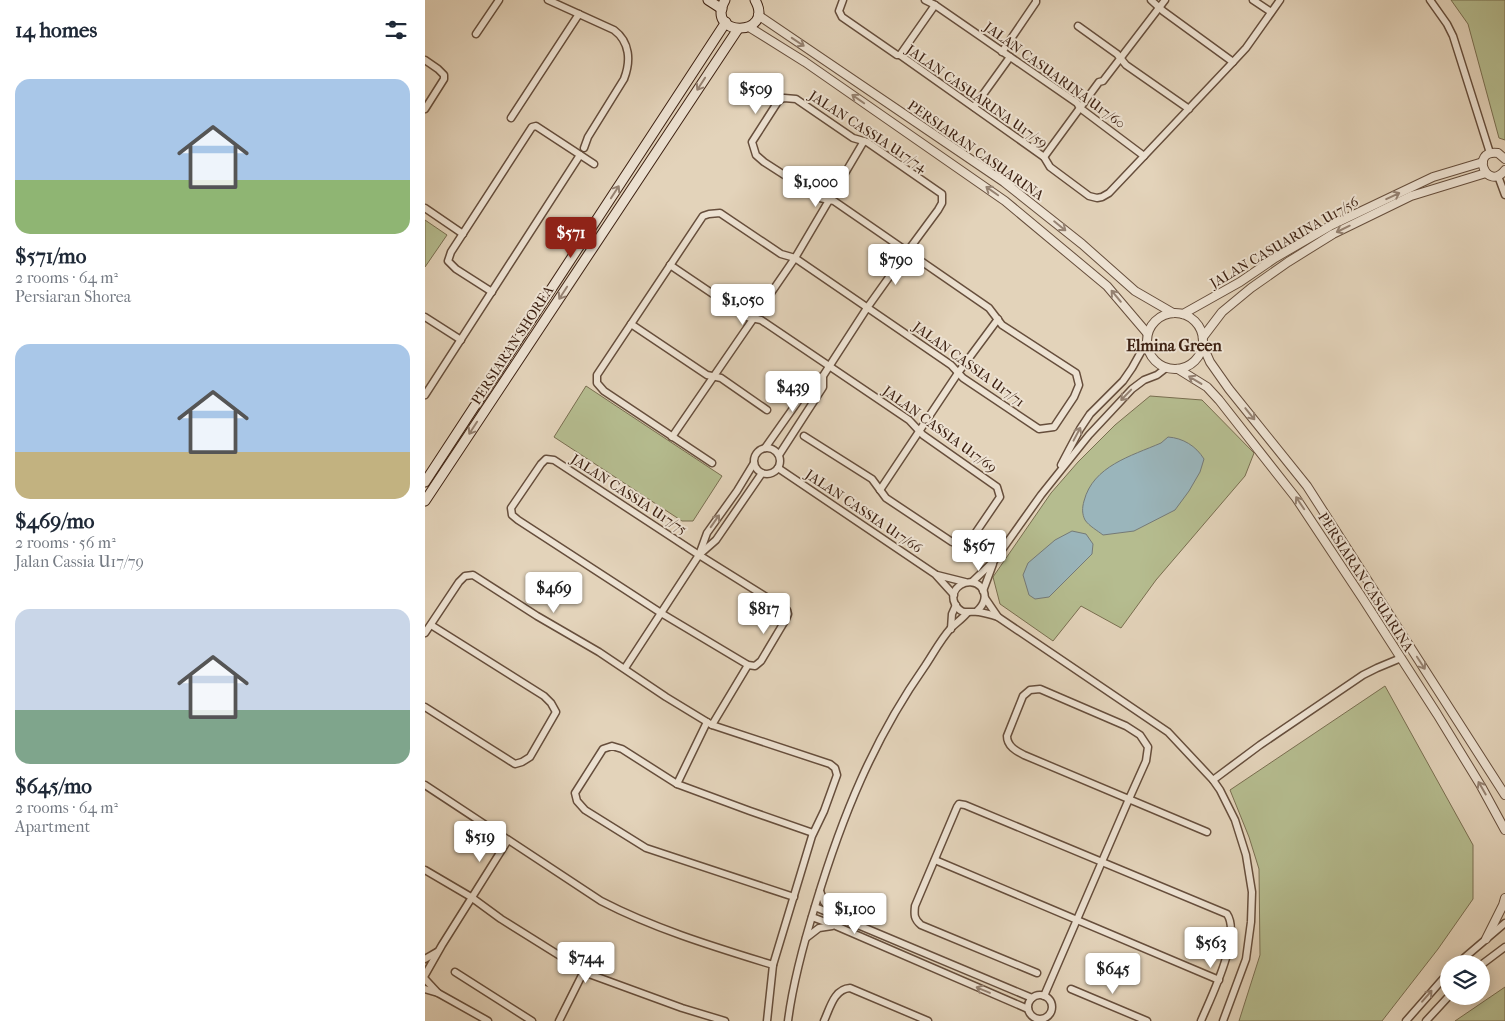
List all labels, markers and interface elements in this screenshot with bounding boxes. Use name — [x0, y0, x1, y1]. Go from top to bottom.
icon: filters — [382, 16, 410, 44]
text: 14 homes — [15, 18, 97, 42]
street label: JALAN CASUARINA U17/60 — [980, 18, 1129, 132]
one-way arrow — [791, 37, 805, 47]
street label: JALAN CASUARINA U17/59 — [902, 41, 1051, 152]
pin: $509 — [726, 72, 786, 115]
one-way arrow — [696, 77, 706, 91]
text: $509 — [740, 79, 772, 98]
street label: JALAN CASSIA U17/74 — [805, 87, 930, 176]
one-way arrow — [851, 94, 865, 104]
street label: PERSIARAN CASUARINA — [904, 97, 1048, 204]
icon: home — [168, 112, 258, 202]
pin: $1,000 — [775, 166, 857, 208]
text: $1,000 — [794, 172, 838, 191]
one-way arrow — [610, 186, 620, 200]
one-way arrow — [985, 186, 999, 196]
one-way arrow — [1385, 191, 1400, 200]
street label: JALAN CASUARINA U17/56 — [1206, 193, 1362, 293]
pin: $571 — [541, 216, 601, 259]
one-way arrow — [1053, 221, 1066, 232]
text: $571 — [556, 223, 586, 242]
one-way arrow — [1336, 225, 1351, 234]
text: $571/mo — [15, 244, 86, 268]
pin: $790 — [866, 244, 926, 286]
text: $790 — [879, 250, 913, 269]
text: 2 rooms · 64 m² — [15, 268, 118, 287]
street label: PERSIARAN SHOREA — [468, 282, 558, 408]
pin: $1,050 — [702, 284, 784, 326]
one-way arrow — [558, 285, 568, 299]
text: Persiaran Shorea — [15, 287, 131, 306]
text: $1,050 — [722, 290, 764, 309]
one-way arrow — [1110, 290, 1121, 303]
street label: JALAN CASSIA U17/71 — [909, 318, 1028, 411]
district label: Elmina Green — [1126, 336, 1222, 355]
pin: $439 — [763, 370, 823, 413]
one-way arrow — [1189, 374, 1203, 384]
icon: home — [168, 377, 258, 467]
text: $439 — [776, 377, 810, 396]
street label: JALAN CASSIA U17/69 — [879, 382, 1000, 477]
one-way arrow — [1120, 389, 1132, 401]
one-way arrow — [1244, 408, 1255, 421]
one-way arrow — [468, 421, 479, 435]
one-way arrow — [1072, 427, 1082, 442]
street label: JALAN CASSIA U17/75 — [567, 450, 690, 538]
street label: JALAN CASSIA U17/66 — [801, 465, 926, 557]
one-way arrow — [1295, 497, 1305, 511]
text: $469/mo — [15, 509, 94, 533]
street label: PERSIARAN CASUARINA — [1314, 510, 1417, 656]
one-way arrow — [710, 514, 720, 528]
pin: $567 — [949, 530, 1009, 572]
text: 2 rooms · 56 m² — [15, 533, 116, 552]
text: $567 — [963, 536, 995, 555]
text: Jalan Cassia U17/79 — [15, 552, 144, 571]
pin: $469 — [524, 572, 584, 614]
text: $469 — [536, 578, 572, 597]
pin: $817 — [734, 592, 794, 635]
text: $817 — [749, 599, 779, 618]
icon: home — [168, 642, 258, 732]
one-way arrow — [1416, 656, 1426, 670]
text: $645/mo — [15, 774, 92, 798]
one-way arrow — [1476, 781, 1486, 795]
text: 2 rooms · 64 m² — [15, 798, 118, 817]
text: Apartment — [15, 817, 90, 836]
pin: $519 — [450, 820, 510, 863]
text: $519 — [465, 827, 495, 846]
pin: $1,100 — [814, 892, 896, 935]
text: $1,100 — [834, 899, 876, 918]
pin: $563 — [1181, 926, 1241, 969]
text: $563 — [1196, 933, 1226, 952]
pin: $744 — [556, 942, 616, 984]
text: $744 — [568, 948, 604, 967]
pin: $645 — [1083, 952, 1143, 995]
map controls — [1440, 955, 1490, 1005]
button: layers — [1440, 955, 1490, 1005]
text: $645 — [1096, 959, 1130, 978]
one-way arrow — [976, 984, 991, 994]
one-way arrow — [1422, 990, 1433, 1003]

